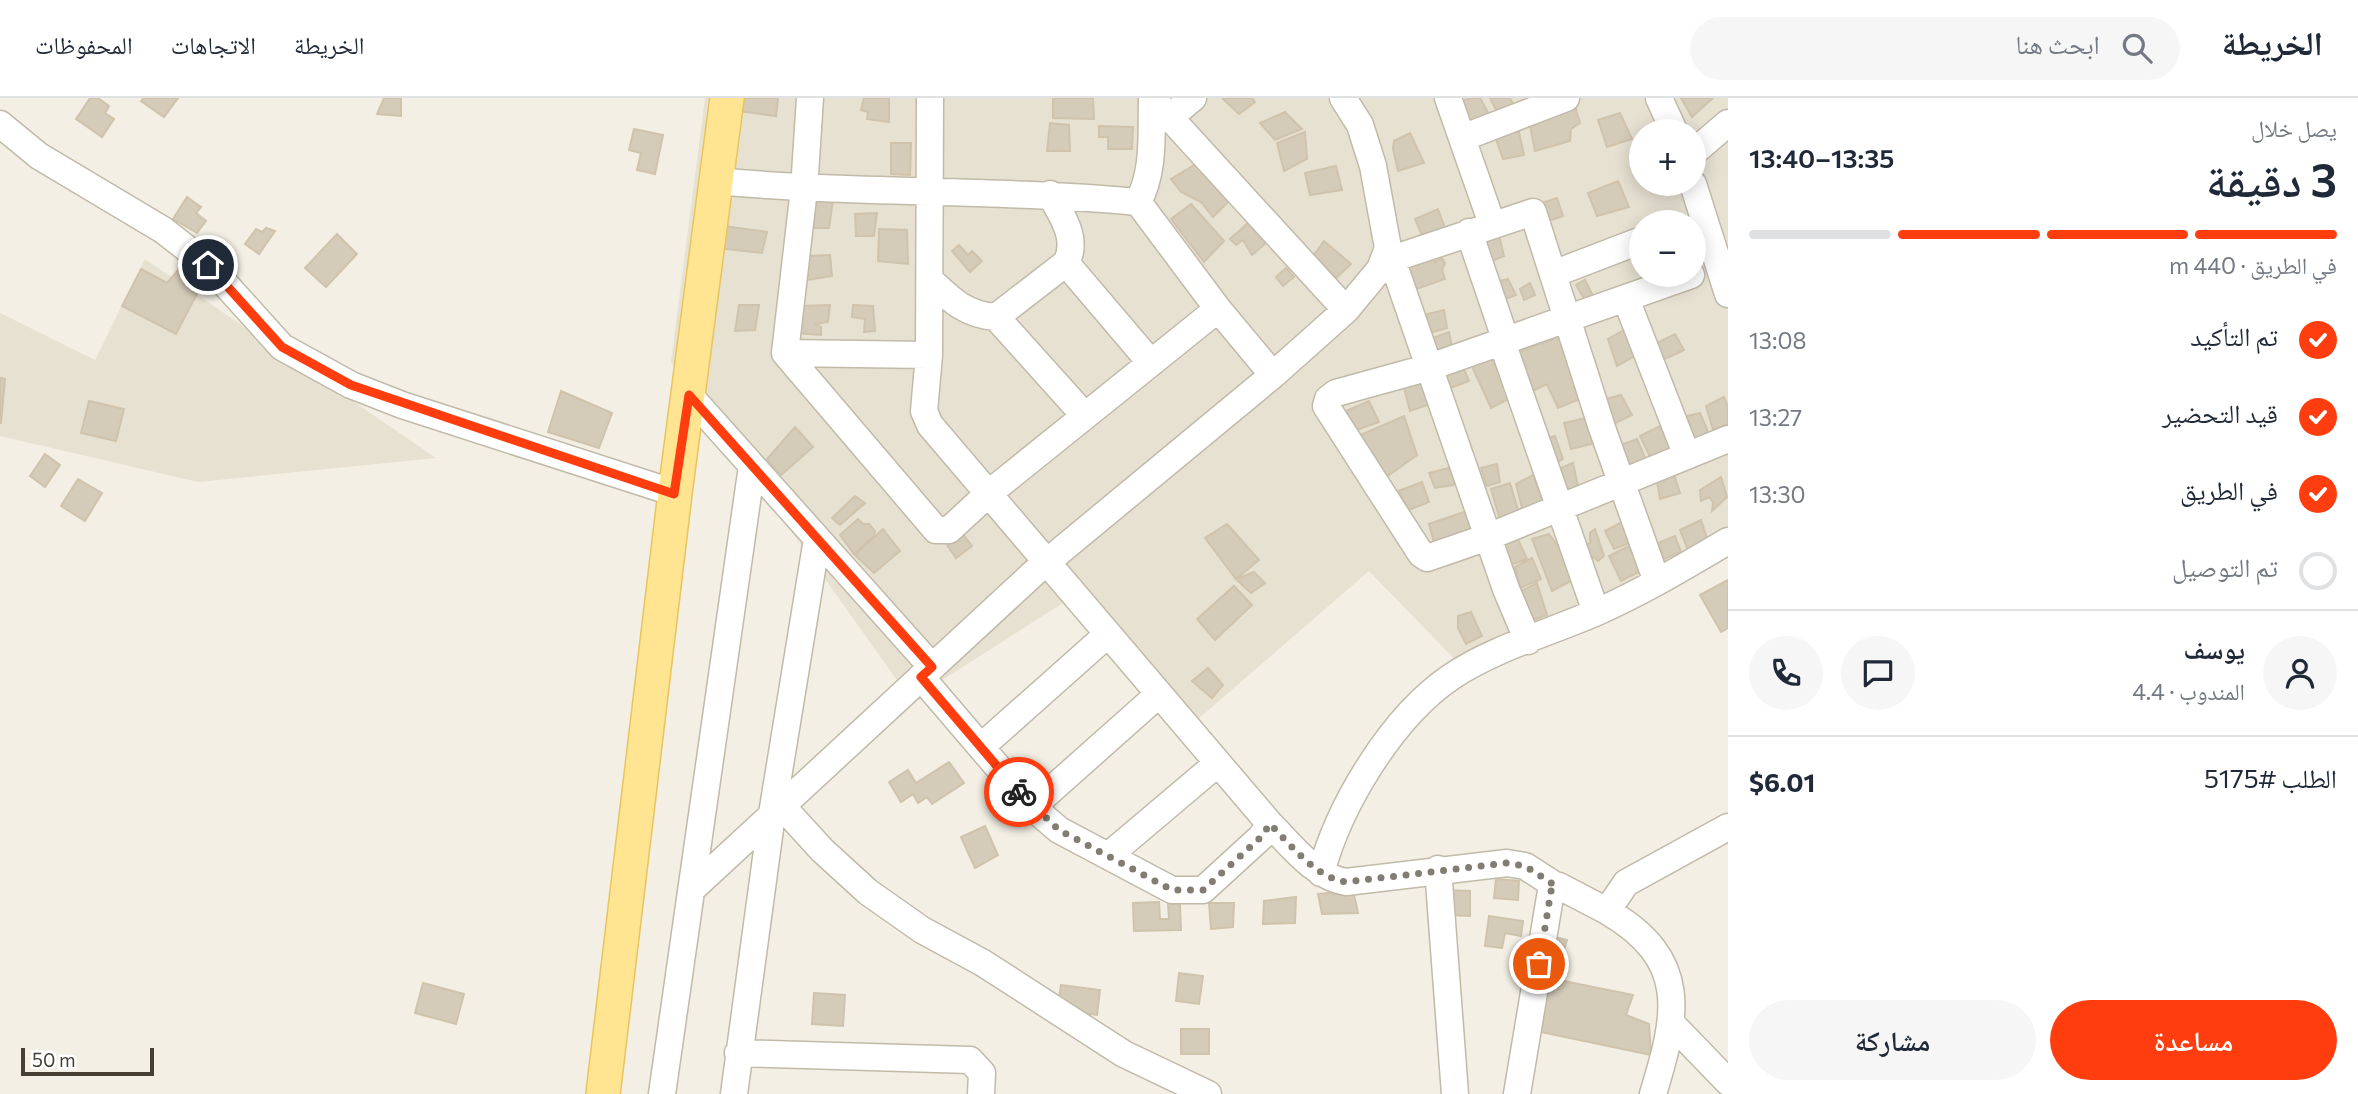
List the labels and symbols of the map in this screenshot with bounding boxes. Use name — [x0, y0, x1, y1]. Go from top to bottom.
pin — [178, 235, 238, 295]
courier — [984, 757, 1054, 827]
pin — [1509, 934, 1569, 994]
scale bar — [21, 1045, 154, 1077]

